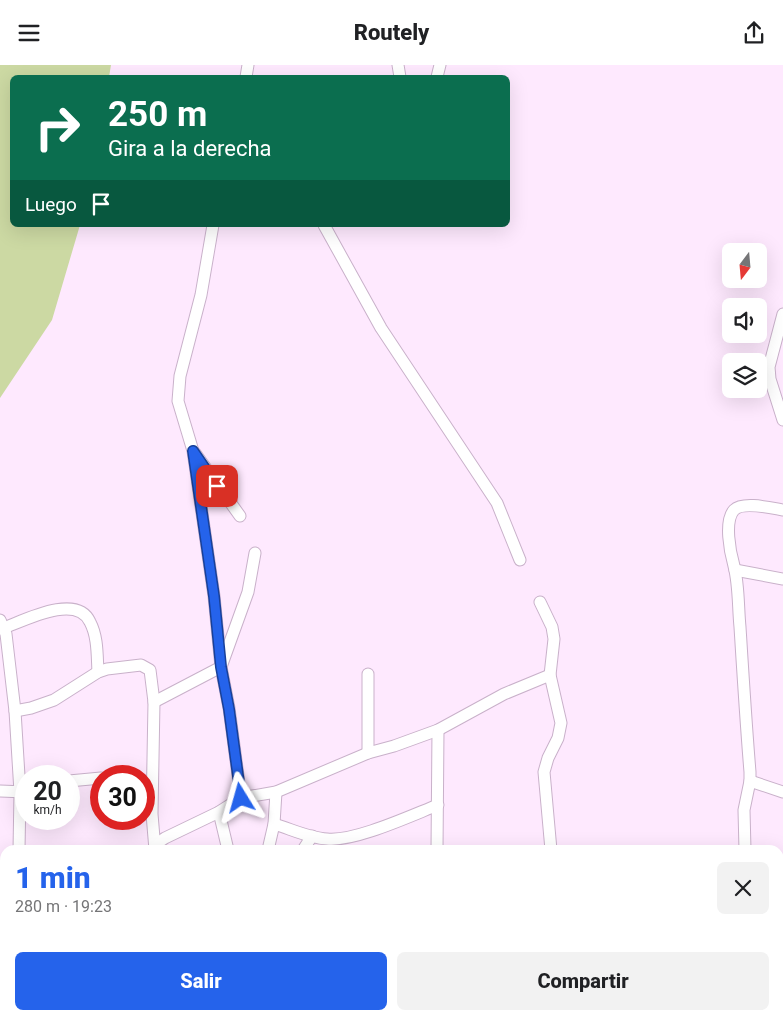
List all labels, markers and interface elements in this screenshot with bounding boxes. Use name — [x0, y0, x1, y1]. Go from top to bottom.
icon: menu — [15, 19, 43, 47]
icon: share — [740, 19, 768, 47]
text: Routely — [354, 20, 429, 45]
text: 250 m — [108, 94, 207, 135]
icon: right — [25, 95, 90, 160]
text: Gira a la derecha — [108, 136, 272, 161]
icon: arrive — [87, 190, 115, 218]
text: Luego — [25, 193, 77, 216]
north arrow — [722, 243, 768, 287]
map controls — [722, 243, 767, 398]
button: sound — [722, 298, 767, 343]
button: layers — [722, 353, 767, 398]
pin — [196, 465, 238, 507]
icon: arrive — [203, 472, 231, 500]
speed limit sign: 30 — [90, 765, 155, 830]
position arrow — [214, 771, 266, 823]
text: 20 — [33, 777, 62, 806]
text: km/h — [33, 803, 62, 817]
text: 1 min — [15, 860, 91, 895]
button: close — [717, 862, 769, 914]
text: 280 m · 19:23 — [15, 897, 112, 916]
button: Salir — [15, 952, 387, 1010]
button: Compartir — [397, 952, 769, 1010]

